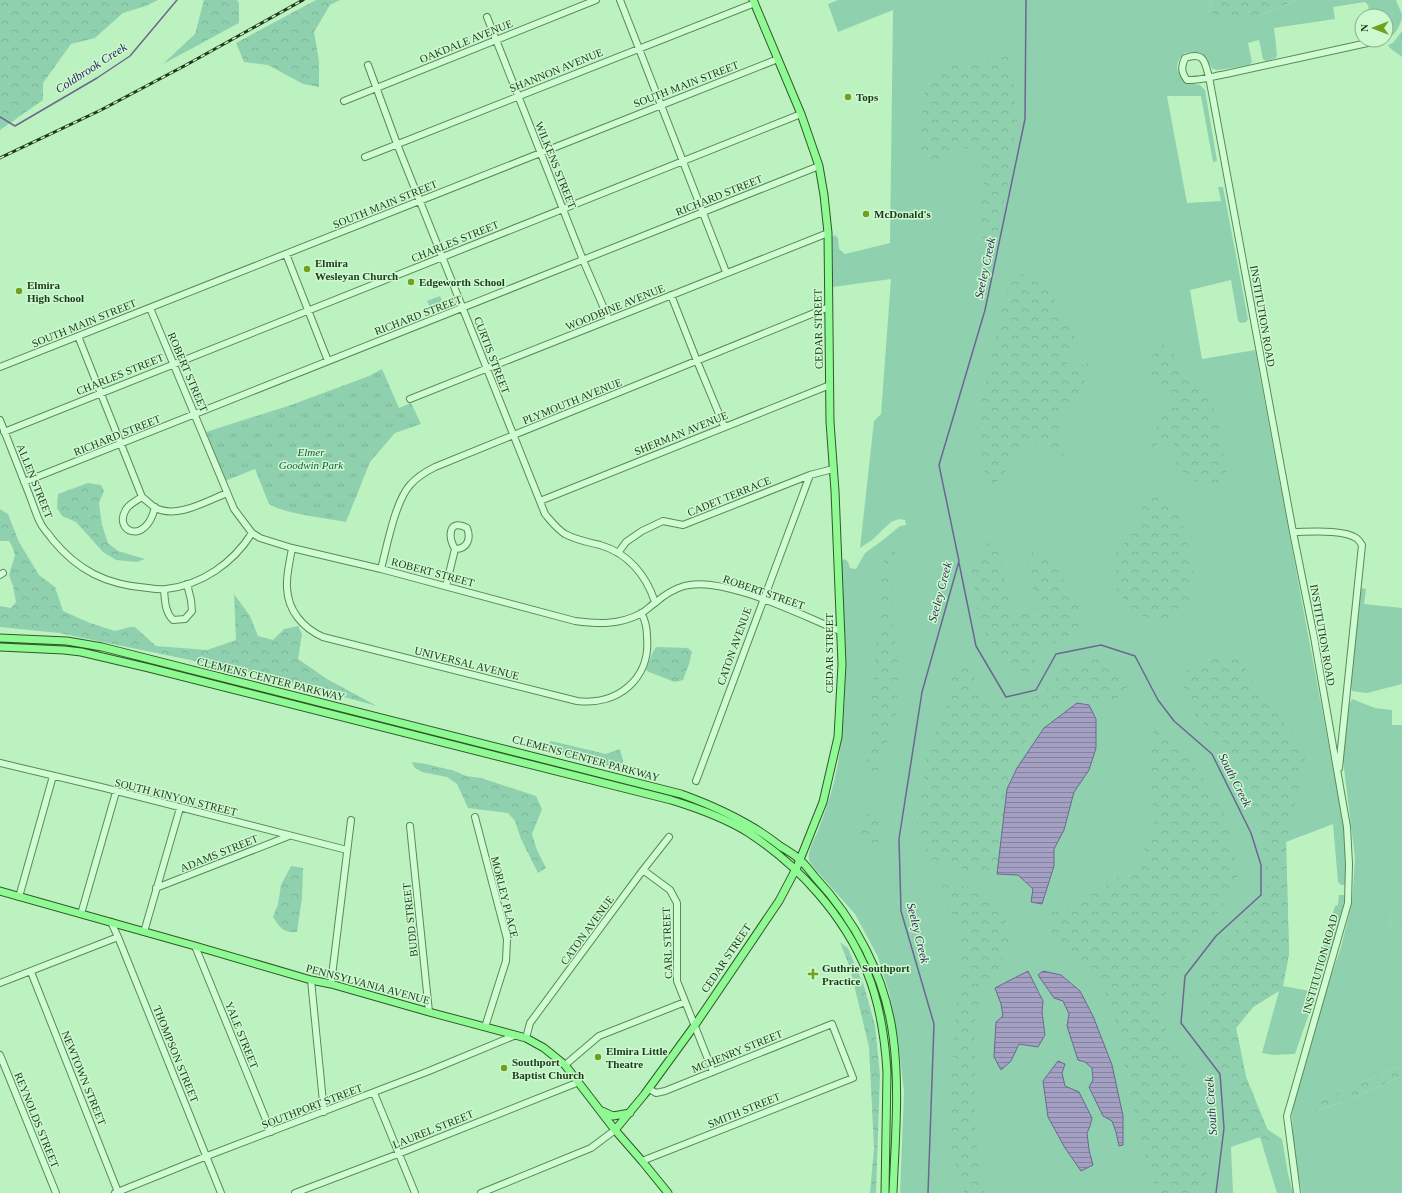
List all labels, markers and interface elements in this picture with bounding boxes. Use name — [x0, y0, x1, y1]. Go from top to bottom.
north arrow — [1354, 8, 1394, 48]
street label: OAKDALE AVENUE — [418, 17, 514, 65]
text: N — [1358, 24, 1370, 32]
water label: Coldbrook Creek — [53, 39, 130, 96]
street label: SHANNON AVENUE — [508, 46, 605, 94]
street label: SOUTH MAIN STREET — [632, 58, 741, 110]
place label: Tops — [856, 91, 879, 103]
marker: Tops — [843, 92, 853, 102]
street label: WILKENS STREET — [533, 120, 579, 210]
street label: RICHARD STREET — [674, 172, 764, 218]
street label: SOUTH MAIN STREET — [331, 177, 439, 231]
place label: McDonald's — [874, 208, 932, 220]
marker: McDonald's — [861, 209, 871, 219]
street label: CHARLES STREET — [410, 218, 501, 264]
water label: Seeley Creek — [972, 236, 998, 300]
place label: Elmira Wesleyan Church — [315, 257, 398, 282]
marker: Elmira Wesleyan Church — [302, 264, 312, 274]
street label: INSTITUTION ROAD — [1248, 264, 1278, 368]
place label: Edgeworth School — [419, 276, 505, 288]
marker: Edgeworth School — [406, 277, 416, 287]
place label: Elmira High School — [27, 279, 84, 304]
street label: WOODBINE AVENUE — [564, 282, 667, 332]
marker: Elmira High School — [14, 286, 24, 296]
street label: CEDAR STREET — [811, 288, 825, 369]
street label: RICHARD STREET — [373, 293, 464, 337]
street label: SOUTH MAIN STREET — [30, 296, 138, 350]
street label: CURTIS STREET — [472, 315, 512, 395]
street label: ROBERT STREET — [166, 330, 210, 414]
street label: CHARLES STREET — [75, 351, 166, 397]
street label: PLYMOUTH AVENUE — [521, 375, 624, 426]
street label: SHERMAN AVENUE — [633, 409, 730, 457]
street label: RICHARD STREET — [72, 412, 162, 458]
street label: ALLEN STREET — [15, 442, 55, 520]
park label: Elmer Goodwin Park — [279, 446, 344, 471]
street label: CADET TERRACE — [685, 474, 773, 518]
street label: ROBERT STREET — [390, 555, 476, 589]
water label: Seeley Creek — [925, 560, 955, 624]
street label: ROBERT STREET — [722, 572, 807, 612]
street label: INSTITUTION ROAD — [1308, 583, 1338, 687]
street label: CATON AVENUE — [714, 605, 754, 687]
street label: CEDAR STREET — [823, 613, 835, 693]
street label: UNIVERSAL AVENUE — [413, 644, 521, 682]
street label: CLEMENS CENTER PARKWAY — [196, 655, 346, 703]
street label: CLEMENS CENTER PARKWAY — [511, 733, 661, 783]
water label: South Creek — [1215, 751, 1255, 810]
street label: SOUTH KINYON STREET — [113, 776, 239, 818]
street label: ADAMS STREET — [178, 832, 260, 874]
street label: MORLEY PLACE — [489, 855, 521, 939]
street label: BUDD STREET — [400, 882, 420, 958]
street label: CATON AVENUE — [558, 893, 616, 967]
water label: Seeley Creek — [904, 901, 932, 965]
street label: CARL STREET — [660, 907, 674, 979]
street label: INSTITUTION ROAD — [1300, 913, 1340, 1015]
street label: CEDAR STREET — [699, 921, 754, 995]
street label: PENNSYLVANIA AVENUE — [305, 962, 432, 1006]
place label: Guthrie Southport Practice — [822, 962, 910, 987]
marker: Guthrie Southport Practice — [807, 968, 819, 980]
street label: YALE STREET — [223, 1000, 261, 1071]
street label: THOMPSON STREET — [151, 1004, 201, 1105]
street label: MCHENRY STREET — [690, 1027, 785, 1075]
street label: NEWTOWN STREET — [60, 1029, 109, 1127]
place label: Elmira Little Theatre — [606, 1045, 668, 1070]
marker: Elmira Little Theatre — [593, 1052, 603, 1062]
place label: Southport Baptist Church — [512, 1056, 584, 1081]
marker: Southport Baptist Church — [499, 1063, 509, 1073]
street label: REYNOLDS STREET — [12, 1071, 62, 1170]
water label: South Creek — [1202, 1076, 1220, 1136]
street label: SOUTHPORT STREET — [260, 1081, 364, 1131]
street label: SMITH STREET — [706, 1090, 782, 1130]
street label: LAUREL STREET — [391, 1107, 475, 1151]

